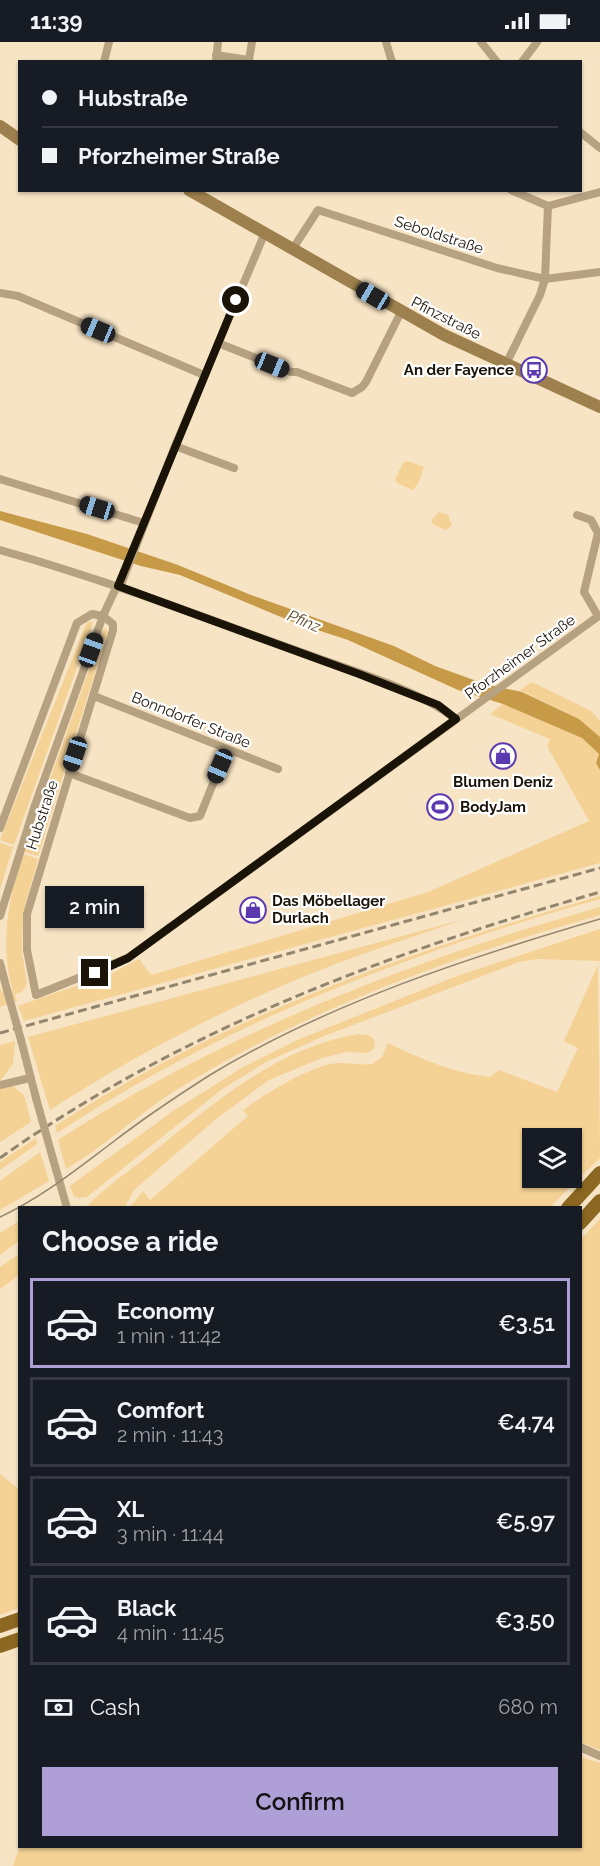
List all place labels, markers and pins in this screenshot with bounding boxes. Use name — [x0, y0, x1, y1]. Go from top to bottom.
bus stop icon: An der Fayence — [519, 355, 549, 385]
place label: An der Fayence — [404, 361, 514, 379]
shop icon: Blumen Deniz — [488, 741, 518, 771]
place label: Blumen Deniz — [453, 773, 553, 791]
sports icon: BodyJam — [425, 792, 455, 822]
place label: BodyJam — [460, 798, 526, 816]
place label: Das Möbellager Durlach — [272, 892, 385, 927]
shop icon: Das Möbellager Durlach — [238, 895, 268, 925]

